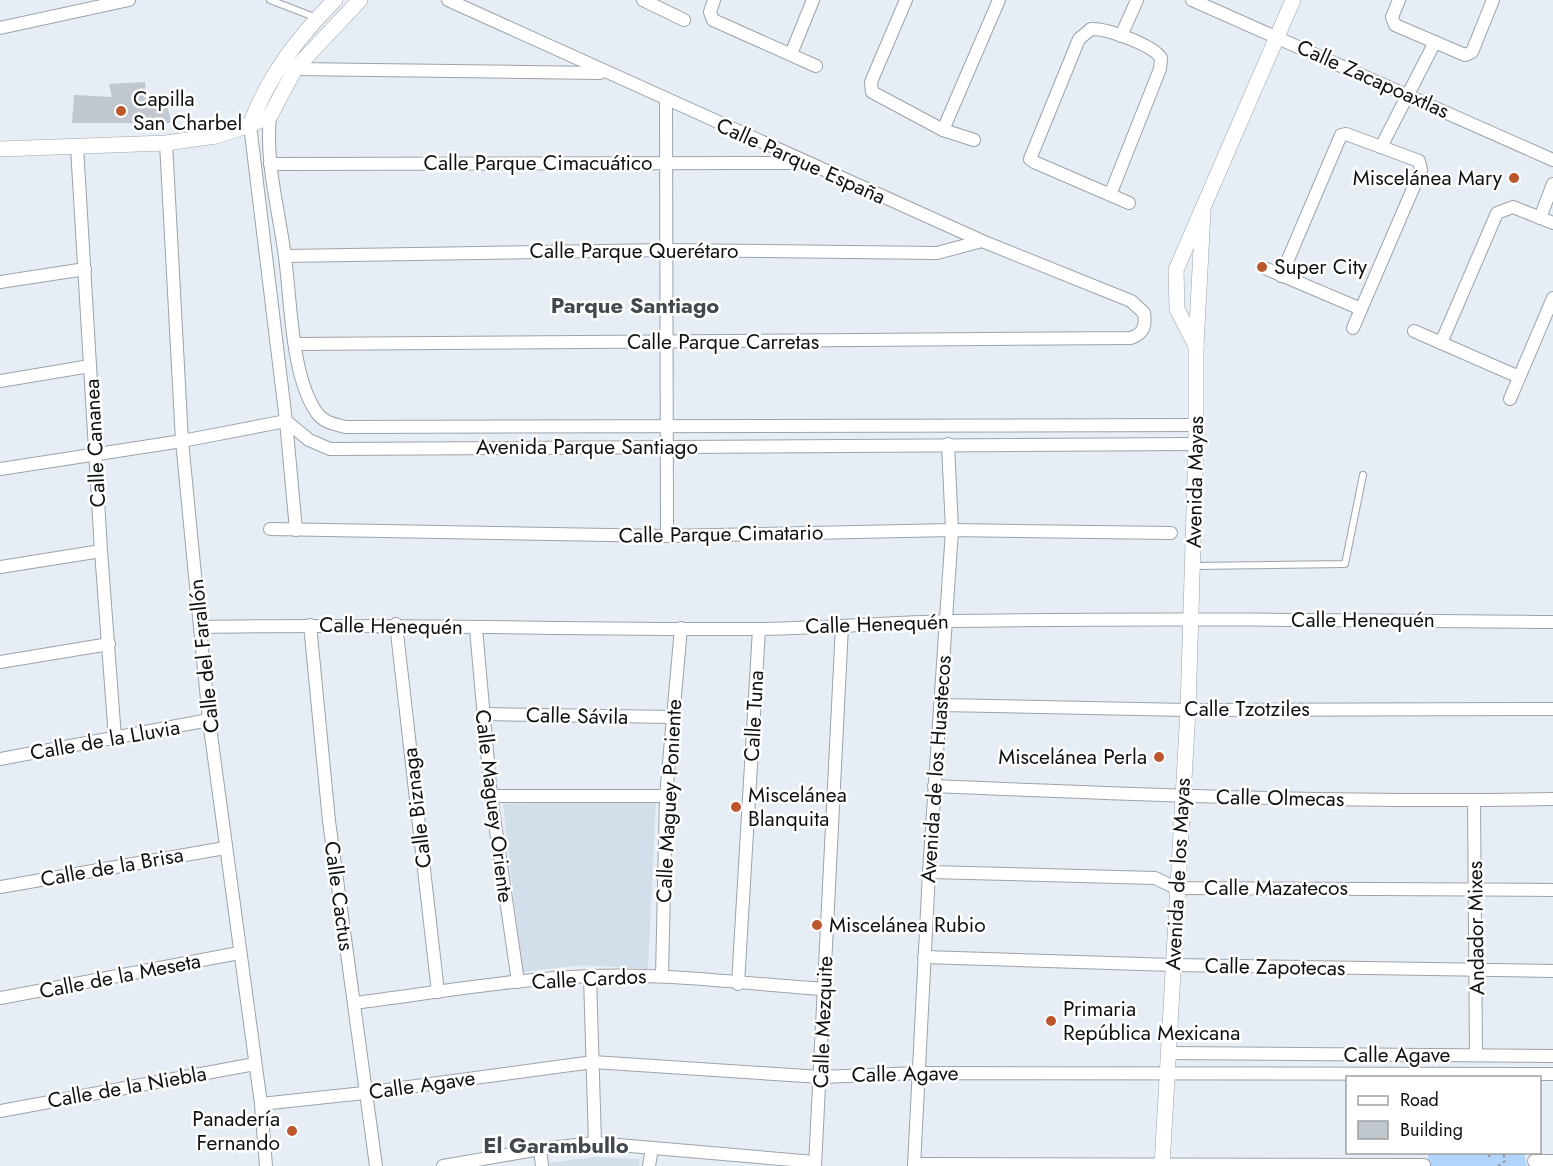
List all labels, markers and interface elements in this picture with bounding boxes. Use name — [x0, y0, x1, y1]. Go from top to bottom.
street label: Calle Zacapoaxtlas — [1292, 32, 1454, 126]
place label: Capilla San Charbel — [133, 84, 242, 138]
marker: Capilla San Charbel — [114, 104, 128, 118]
street label: Calle Parque España — [712, 110, 890, 212]
street label: Calle Parque Cimacuático — [424, 148, 652, 178]
place label: Miscelánea Mary — [1353, 163, 1503, 193]
marker: Miscelánea Mary — [1507, 171, 1521, 185]
street label: Calle Parque Querétaro — [530, 236, 738, 266]
place label: Super City — [1274, 252, 1368, 282]
marker: Super City — [1255, 260, 1269, 274]
district label: Parque Santiago — [551, 289, 719, 321]
street label: Calle Parque Carretas — [627, 327, 819, 357]
street label: Calle Cananea — [77, 378, 113, 508]
street label: Avenida Mayas — [1179, 416, 1211, 548]
street label: Avenida Parque Santiago — [476, 432, 698, 462]
street label: Calle Parque Cimatario — [618, 517, 824, 551]
street label: Calle del Farallón — [181, 578, 227, 734]
street label: Calle Henequén — [1291, 605, 1435, 635]
street label: Calle Henequén — [805, 607, 949, 641]
street label: Calle Henequén — [319, 610, 463, 642]
street label: Avenida de los Huastecos — [913, 654, 959, 884]
street label: Calle Tuna — [737, 670, 771, 762]
street label: Calle Tzotziles — [1184, 694, 1310, 724]
street label: Calle Maguey Poniente — [649, 698, 689, 904]
street label: Calle Sávila — [526, 700, 628, 732]
street label: Calle Maguey Oriente — [467, 708, 521, 904]
street label: Calle de la Lluvia — [28, 712, 182, 768]
place label: Miscelánea Perla — [998, 742, 1147, 772]
street label: Calle Biznaga — [395, 746, 439, 870]
marker: Miscelánea Perla — [1152, 750, 1166, 764]
street label: Avenida de los Mayas — [1158, 777, 1198, 971]
place label: Miscelánea Blanquita — [748, 780, 847, 834]
street label: Calle Olmecas — [1216, 782, 1344, 814]
marker: Miscelánea Blanquita — [729, 800, 743, 814]
street label: Calle Cactus — [316, 839, 362, 953]
street label: Calle de la Brisa — [38, 840, 186, 894]
street label: Andador Mixes — [1460, 861, 1492, 995]
street label: Calle Mazatecos — [1204, 873, 1348, 903]
place label: Miscelánea Rubio — [829, 910, 986, 940]
marker: Miscelánea Rubio — [810, 918, 824, 932]
street label: Calle de la Meseta — [37, 946, 203, 1006]
street label: Calle Zapotecas — [1204, 951, 1346, 983]
street label: Calle Mezquite — [806, 955, 840, 1089]
street label: Calle Cardos — [531, 961, 647, 997]
place label: Primaria República Mexicana — [1063, 994, 1240, 1048]
marker: Primaria República Mexicana — [1044, 1014, 1058, 1028]
street label: Calle Agave — [1344, 1040, 1451, 1070]
street label: Calle de la Niebla — [45, 1058, 209, 1116]
street label: Calle Agave — [851, 1058, 959, 1090]
street label: Calle Agave — [367, 1063, 477, 1107]
legend — [1346, 1076, 1541, 1154]
text: Road — [1400, 1087, 1439, 1113]
place label: Panadería Fernando — [192, 1104, 280, 1158]
text: Building — [1400, 1117, 1463, 1143]
marker: Panadería Fernando — [285, 1124, 299, 1138]
district label: El Garambullo — [483, 1129, 629, 1161]

